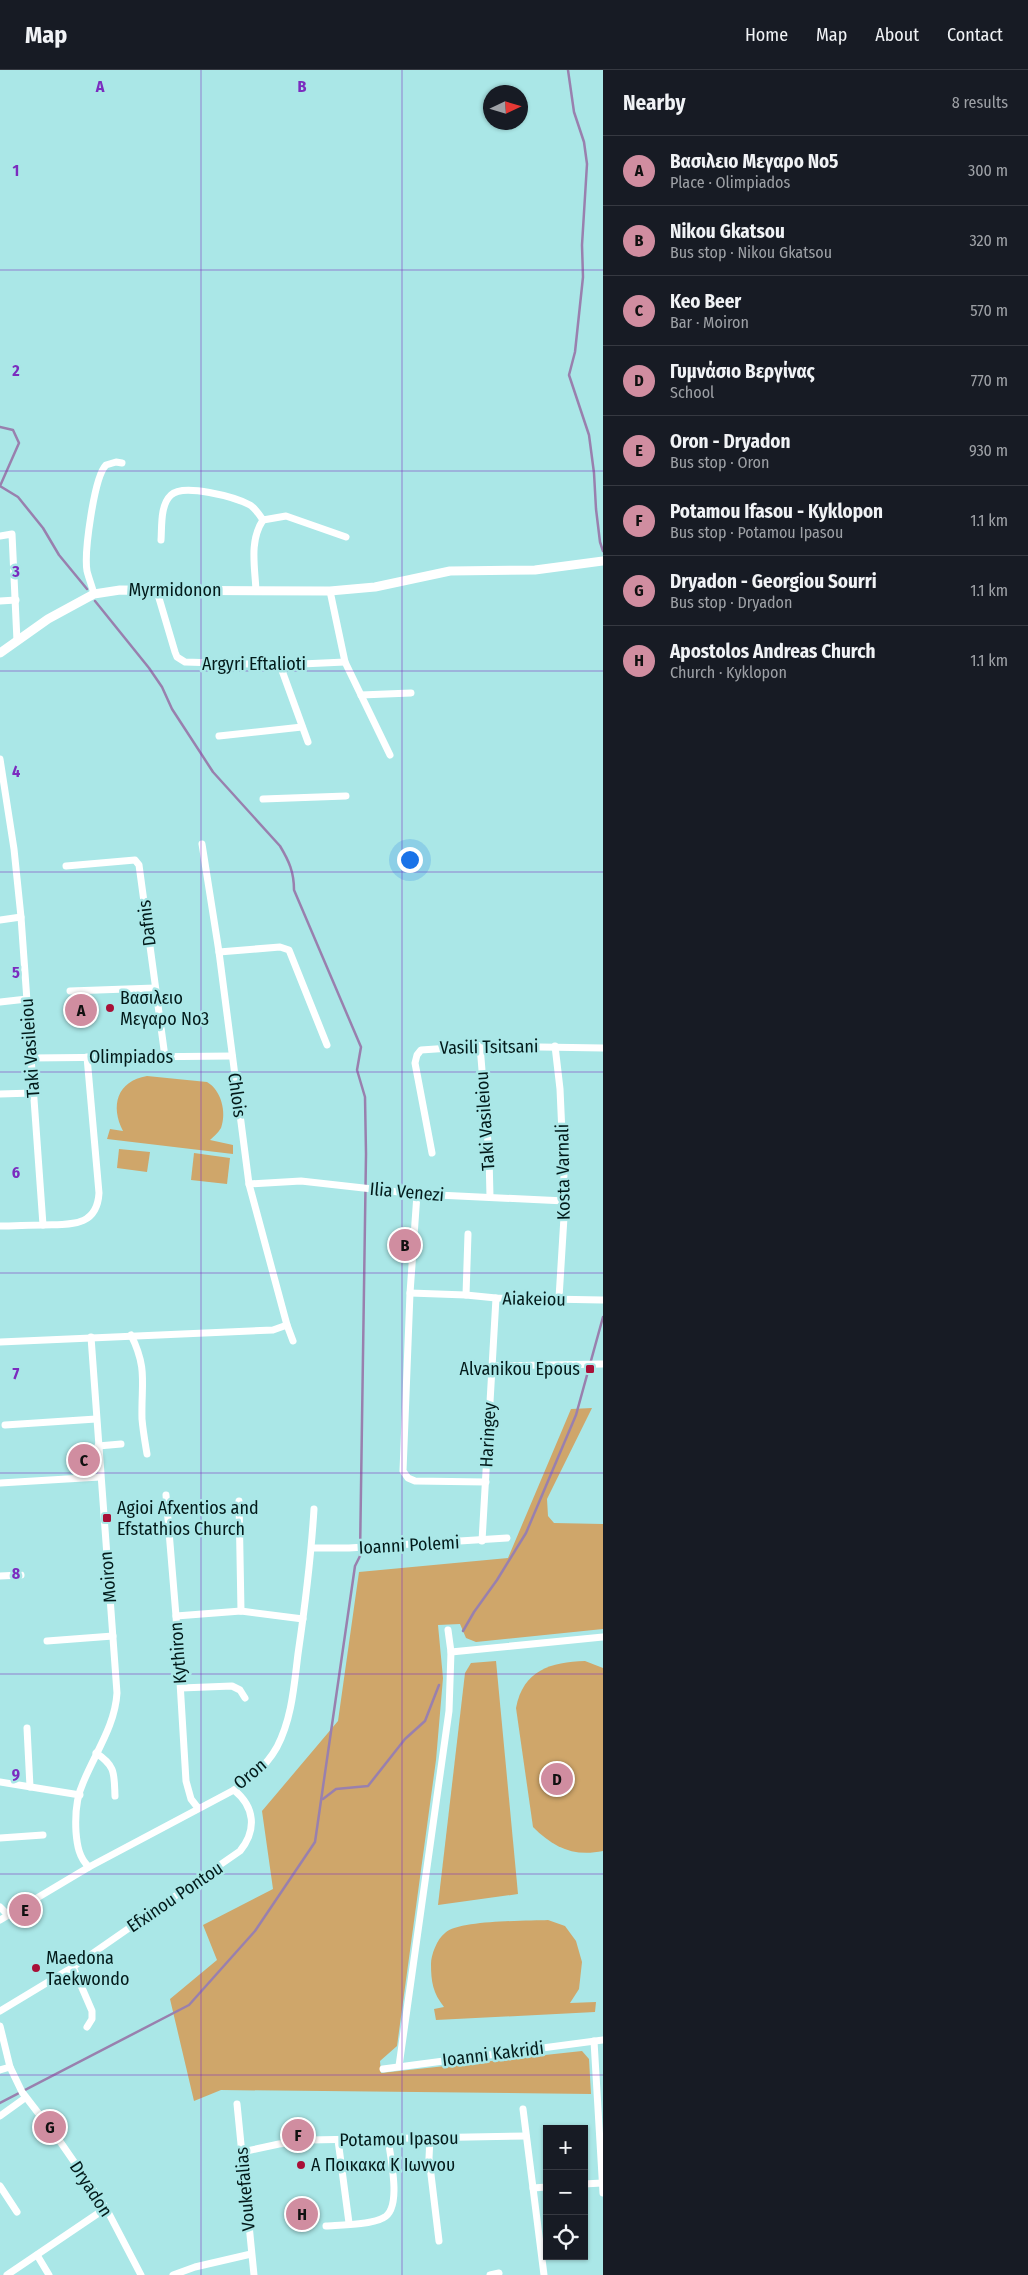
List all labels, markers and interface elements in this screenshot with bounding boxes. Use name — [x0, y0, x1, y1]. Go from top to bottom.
text: Map — [25, 21, 67, 49]
text: Home — [745, 24, 788, 46]
text: Map — [816, 24, 847, 46]
text: About — [875, 24, 919, 46]
text: Contact — [947, 24, 1003, 46]
text: A — [95, 77, 105, 96]
text: B — [298, 77, 307, 96]
north arrow — [483, 85, 528, 130]
text: Nearby — [623, 90, 685, 116]
text: 8 results — [952, 93, 1008, 112]
text: Βασιλειο Μεγαρο Νο5 — [670, 150, 838, 173]
text: 1 — [13, 161, 19, 180]
text: A — [635, 161, 643, 180]
text: 300 m — [968, 161, 1008, 180]
text: Place · Olimpiados — [670, 173, 790, 192]
text: Nikou Gkatsou — [670, 220, 785, 243]
text: B — [635, 231, 643, 250]
text: 320 m — [969, 231, 1008, 250]
text: Bus stop · Nikou Gkatsou — [670, 243, 832, 262]
text: Keo Beer — [670, 290, 741, 313]
text: C — [635, 301, 643, 320]
text: 570 m — [970, 301, 1008, 320]
text: Bar · Moiron — [670, 313, 749, 332]
text: Γυμνάσιο Βεργίνας — [670, 360, 815, 383]
text: 2 — [11, 361, 20, 380]
text: D — [634, 371, 644, 390]
text: 770 m — [971, 371, 1008, 390]
text: School — [670, 383, 714, 402]
text: Oron - Dryadon — [670, 430, 790, 453]
text: E — [635, 441, 643, 460]
text: 930 m — [969, 441, 1008, 460]
text: Bus stop · Oron — [670, 453, 769, 472]
text: Potamou Ifasou - Kyklopon — [670, 500, 883, 523]
text: F — [635, 511, 643, 530]
text: 1.1 km — [970, 511, 1008, 530]
text: Bus stop · Potamou Ipasou — [670, 523, 843, 542]
text: 3 — [11, 562, 20, 581]
text: Dryadon - Georgiou Sourri — [670, 570, 877, 593]
street label: Myrmidonon — [128, 579, 222, 601]
text: G — [634, 581, 644, 600]
text: 1.1 km — [970, 581, 1008, 600]
text: Bus stop · Dryadon — [670, 593, 792, 612]
text: Apostolos Andreas Church — [670, 640, 876, 663]
text: H — [634, 651, 644, 670]
text: 1.1 km — [970, 651, 1008, 670]
street label: Argyri Eftalioti — [202, 653, 306, 675]
text: Church · Kyklopon — [670, 663, 787, 682]
text: 4 — [12, 762, 20, 781]
your location — [397, 847, 423, 873]
street label: Dafnis — [133, 898, 161, 947]
text: 5 — [12, 963, 20, 982]
place label: Βασιλειο Μεγαρο Νο3 — [120, 987, 209, 1030]
pin: A — [65, 991, 97, 1029]
street label: Taki Vasileiou — [16, 997, 44, 1099]
marker: Βασιλειο Μεγαρο Νο3 — [104, 1002, 116, 1014]
street label: Vasili Tsitsani — [439, 1035, 539, 1059]
street label: Olimpiados — [89, 1046, 173, 1068]
street label: Taki Vasileiou — [471, 1070, 499, 1172]
street label: Chlois — [223, 1071, 251, 1119]
street label: Kosta Varnali — [551, 1124, 575, 1220]
text: 6 — [12, 1163, 20, 1182]
street label: Ilia Venezi — [369, 1178, 445, 1206]
pin: B — [389, 1226, 421, 1264]
street label: Aiakeiou — [502, 1287, 566, 1311]
place label: Alvanikou Epous — [460, 1358, 580, 1380]
marker: Alvanikou Epous — [584, 1363, 596, 1375]
text: 7 — [13, 1364, 20, 1383]
street label: Haringey — [475, 1402, 501, 1468]
pin: C — [68, 1441, 100, 1479]
place label: Agioi Afxentios and Efstathios Church — [117, 1497, 259, 1540]
marker: Agioi Afxentios and Efstathios Church — [101, 1512, 113, 1524]
street label: Ioanni Polemi — [358, 1531, 460, 1559]
street label: Moiron — [95, 1550, 121, 1604]
text: 8 — [12, 1564, 21, 1583]
street label: Kythiron — [165, 1621, 191, 1685]
street label: Oron — [229, 1754, 271, 1794]
pin: D — [541, 1760, 573, 1798]
text: 9 — [12, 1765, 20, 1784]
street label: Efxinou Pontou — [123, 1857, 227, 1937]
pin: E — [9, 1891, 41, 1929]
place label: Maedona Taekwondo — [46, 1947, 129, 1990]
marker: Maedona Taekwondo — [30, 1962, 42, 1974]
street label: Ioanni Kakridi — [441, 2037, 545, 2071]
pin: G — [34, 2108, 66, 2146]
pin: F — [282, 2116, 314, 2154]
map controls — [543, 2125, 588, 2260]
button: + — [543, 2125, 588, 2170]
street label: Potamou Ipasou — [339, 2127, 459, 2151]
street label: Voukefalias — [230, 2146, 260, 2232]
place label: Α Ποικακα Κ Ιωννου — [311, 2154, 455, 2176]
street label: Dryadon — [65, 2157, 117, 2221]
marker: Α Ποικακα Κ Ιωννου — [295, 2159, 307, 2171]
button: − — [543, 2170, 588, 2215]
pin: H — [286, 2195, 318, 2233]
button: locate — [543, 2215, 588, 2260]

